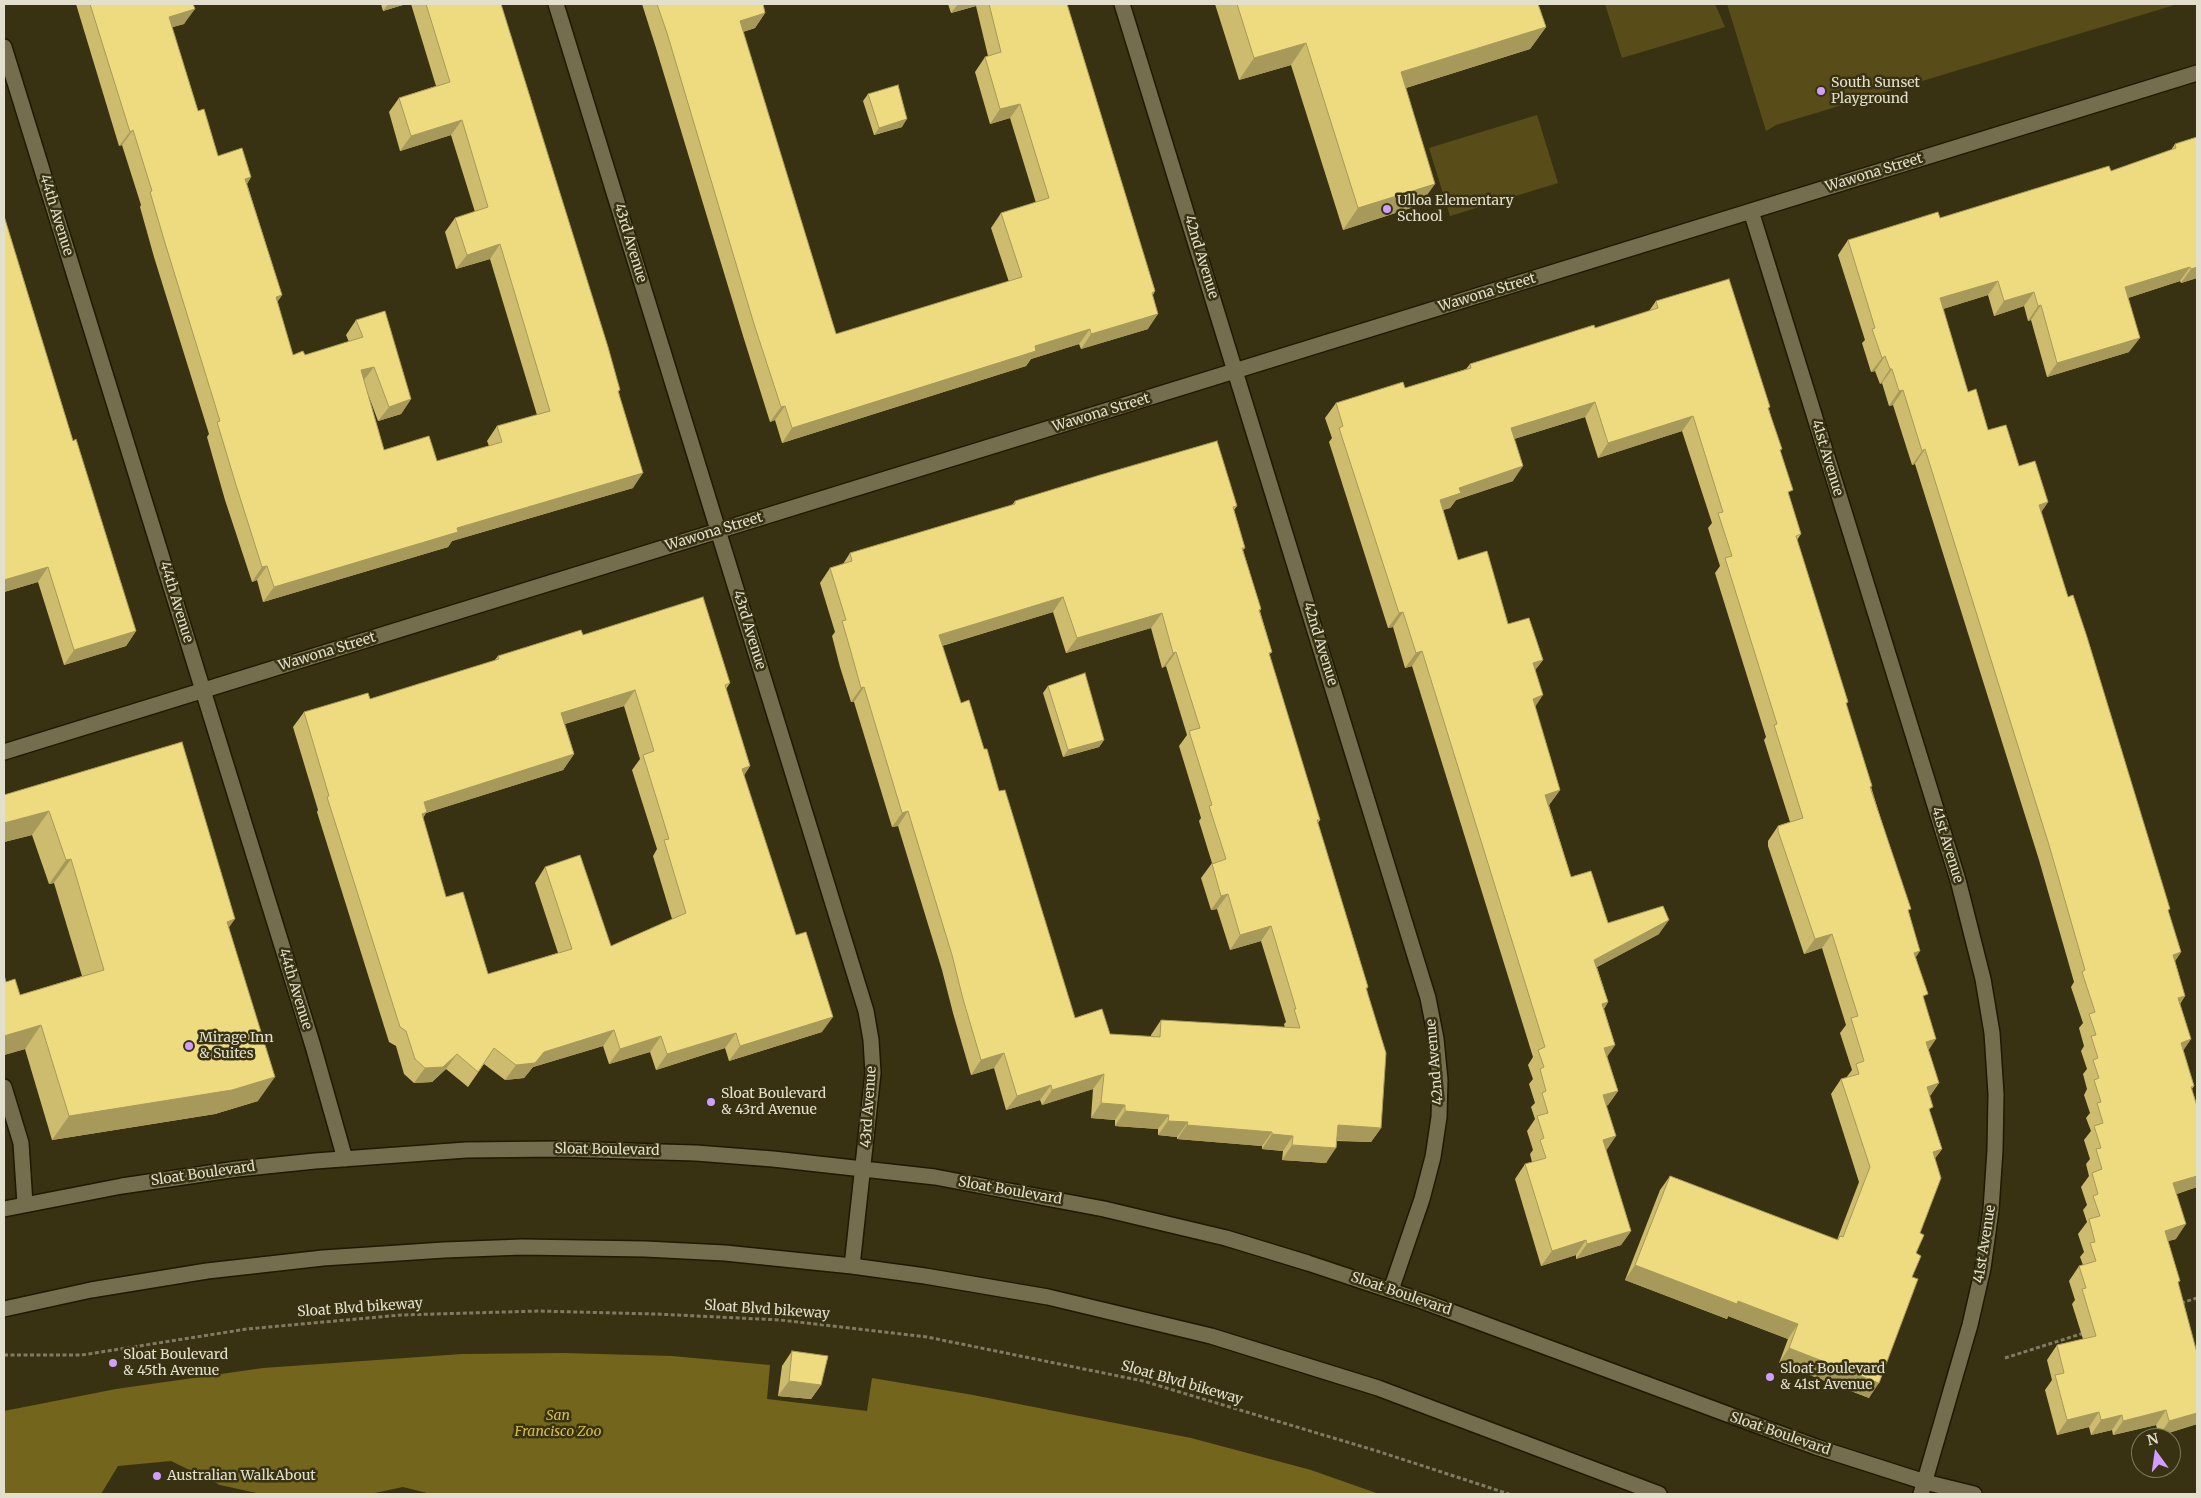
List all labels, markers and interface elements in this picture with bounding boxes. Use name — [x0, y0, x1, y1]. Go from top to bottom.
place label: South Sunset Playground — [1831, 75, 1920, 108]
marker: South Sunset Playground — [1815, 85, 1827, 97]
street label: Wawona Street — [1823, 150, 1925, 196]
street label: 44th Avenue — [36, 172, 76, 258]
place label: Ulloa Elementary School — [1397, 193, 1514, 226]
street label: 43rd Avenue — [610, 201, 650, 285]
marker: Ulloa Elementary School — [1381, 203, 1393, 215]
street label: 42nd Avenue — [1180, 213, 1222, 301]
street label: Wawona Street — [1436, 270, 1538, 316]
street label: Wawona Street — [1050, 390, 1152, 436]
street label: 41st Avenue — [1807, 418, 1847, 498]
street label: Wawona Street — [663, 509, 765, 555]
street label: 44th Avenue — [156, 559, 196, 645]
street label: 43rd Avenue — [729, 588, 769, 672]
street label: 42nd Avenue — [1299, 600, 1341, 688]
street label: Wawona Street — [276, 629, 378, 675]
street label: 41st Avenue — [1927, 805, 1967, 885]
street label: 44th Avenue — [275, 946, 315, 1032]
street label: 42nd Avenue — [1423, 1018, 1447, 1106]
place label: Mirage Inn & Suites — [199, 1030, 274, 1062]
marker: Mirage Inn & Suites — [183, 1040, 195, 1052]
street label: 43rd Avenue — [858, 1066, 880, 1148]
place label: Sloat Boulevard & 43rd Avenue — [721, 1086, 826, 1118]
marker: Sloat Boulevard & 43rd Avenue — [705, 1096, 717, 1108]
street label: Sloat Boulevard — [554, 1141, 660, 1159]
street label: Sloat Boulevard — [150, 1158, 256, 1190]
street label: Sloat Boulevard — [957, 1174, 1063, 1208]
street label: 41st Avenue — [1971, 1204, 1999, 1284]
street label: Sloat Boulevard — [1349, 1269, 1453, 1319]
street label: Sloat Blvd bikeway — [297, 1295, 423, 1321]
street label: Sloat Blvd bikeway — [704, 1297, 830, 1323]
place label: Sloat Boulevard & 45th Avenue — [123, 1347, 228, 1380]
marker: Sloat Boulevard & 45th Avenue — [107, 1357, 119, 1369]
street label: Sloat Blvd bikeway — [1119, 1358, 1245, 1408]
place label: Sloat Boulevard & 41st Avenue — [1780, 1361, 1885, 1394]
marker: Sloat Boulevard & 41st Avenue — [1764, 1371, 1776, 1383]
park label: San Francisco Zoo — [514, 1408, 602, 1440]
street label: Sloat Boulevard — [1728, 1409, 1832, 1459]
north arrow — [2131, 1428, 2181, 1478]
text: N — [2145, 1429, 2160, 1449]
place label: Australian WalkAbout — [167, 1468, 316, 1484]
marker: Australian WalkAbout — [151, 1470, 163, 1482]

